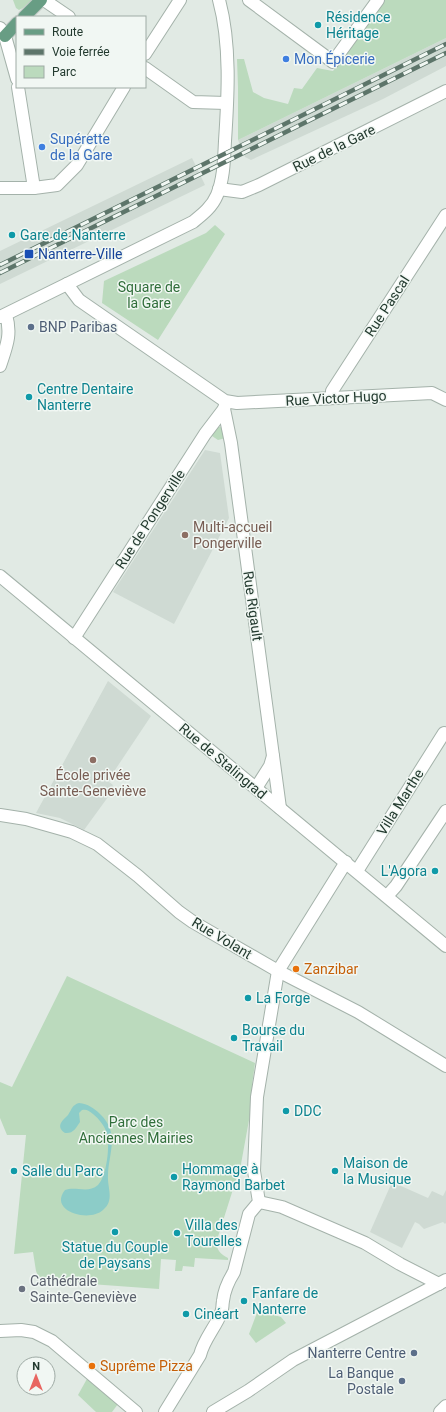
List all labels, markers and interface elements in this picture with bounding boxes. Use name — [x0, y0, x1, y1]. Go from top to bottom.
place label: Résidence Héritage — [326, 9, 390, 41]
legend — [16, 16, 146, 88]
marker: Résidence Héritage — [313, 20, 323, 30]
text: Route — [52, 25, 83, 39]
text: Voie ferrée — [52, 45, 110, 59]
place label: Mon Épicerie — [294, 50, 375, 67]
marker: Mon Épicerie — [281, 54, 291, 64]
text: Parc — [52, 65, 76, 79]
street label: Rue de la Gare — [290, 121, 378, 175]
place label: Supérette de la Gare — [50, 131, 112, 163]
marker: Supérette de la Gare — [37, 142, 47, 152]
place label: Gare de Nanterre — [20, 227, 126, 243]
marker: Gare de Nanterre — [7, 230, 17, 240]
place label: Nanterre-Ville — [38, 246, 123, 262]
marker: Nanterre-Ville — [23, 248, 35, 260]
street label: Rue Pascal — [361, 273, 413, 339]
park label: Square de la Gare — [118, 279, 180, 311]
place label: BNP Paribas — [39, 319, 117, 335]
marker: BNP Paribas — [26, 322, 36, 332]
place label: Centre Dentaire Nanterre — [37, 381, 133, 413]
street label: Rue Victor Hugo — [285, 387, 387, 409]
marker: Centre Dentaire Nanterre — [24, 392, 34, 402]
street label: Rue de Pongerville — [112, 466, 188, 572]
place label: Multi-accueil Pongerville — [193, 519, 272, 551]
marker: Multi-accueil Pongerville — [180, 530, 190, 540]
street label: Rue Rigault — [240, 570, 266, 642]
street label: Rue de Stalingrad — [176, 720, 270, 802]
marker: École privée Sainte-Geneviève — [88, 755, 98, 765]
place label: École privée Sainte-Geneviève — [40, 766, 146, 799]
street label: Villa Marthe — [373, 766, 427, 838]
place label: L'Agora — [381, 863, 427, 879]
marker: L'Agora — [430, 866, 440, 876]
street label: Rue Volant — [189, 914, 255, 962]
place label: Zanzibar — [304, 961, 359, 977]
marker: Zanzibar — [291, 964, 301, 974]
place label: La Forge — [256, 990, 310, 1006]
marker: La Forge — [243, 993, 253, 1003]
place label: Bourse du Travail — [242, 1022, 305, 1054]
marker: Bourse du Travail — [229, 1033, 239, 1043]
place label: DDC — [294, 1103, 322, 1119]
marker: DDC — [281, 1106, 291, 1116]
park label: Parc des Anciennes Mairies — [79, 1114, 193, 1146]
place label: Maison de la Musique — [343, 1155, 411, 1187]
place label: Hommage à Raymond Barbet — [182, 1161, 285, 1193]
place label: Salle du Parc — [22, 1163, 103, 1179]
marker: Salle du Parc — [9, 1166, 19, 1176]
marker: Maison de la Musique — [330, 1166, 340, 1176]
marker: Hommage à Raymond Barbet — [169, 1172, 179, 1182]
place label: Villa des Tourelles — [185, 1217, 242, 1249]
marker: Statue du Couple de Paysans — [110, 1227, 120, 1237]
marker: Villa des Tourelles — [172, 1228, 182, 1238]
place label: Statue du Couple de Paysans — [62, 1239, 168, 1271]
place label: Cathédrale Sainte-Geneviève — [30, 1273, 137, 1305]
marker: Cathédrale Sainte-Geneviève — [17, 1284, 27, 1294]
place label: Fanfare de Nanterre — [252, 1285, 318, 1317]
marker: Fanfare de Nanterre — [239, 1296, 249, 1306]
place label: Cinéart — [194, 1306, 239, 1322]
marker: Cinéart — [181, 1309, 191, 1319]
place label: Nanterre Centre — [308, 1345, 406, 1361]
marker: Nanterre Centre — [409, 1348, 419, 1358]
north arrow — [16, 1356, 56, 1396]
place label: Suprême Pizza — [100, 1358, 193, 1374]
text: N — [32, 1360, 40, 1373]
marker: Suprême Pizza — [87, 1361, 97, 1371]
place label: La Banque Postale — [328, 1365, 394, 1397]
marker: La Banque Postale — [397, 1376, 407, 1386]

